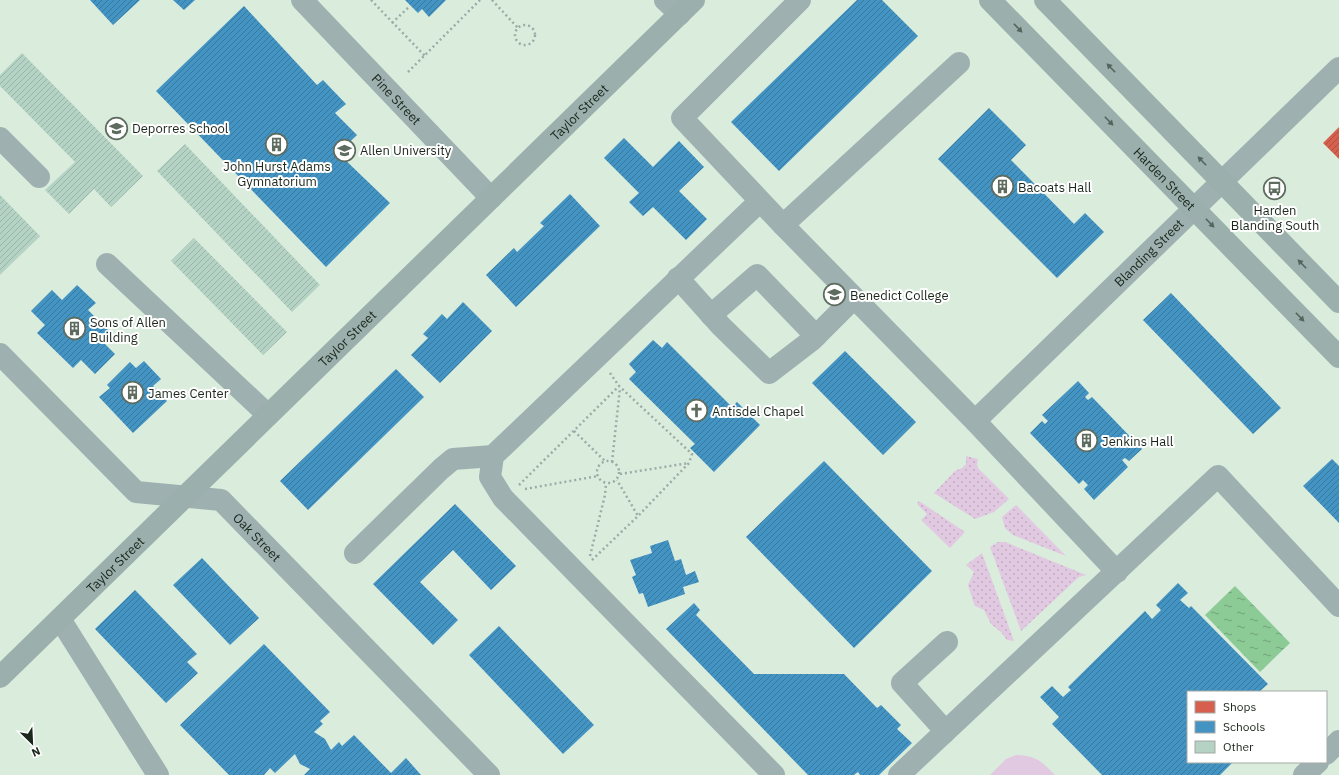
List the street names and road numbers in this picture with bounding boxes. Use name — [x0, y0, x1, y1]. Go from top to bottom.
street label: Pine Street — [368, 70, 425, 129]
street label: Taylor Street — [547, 80, 612, 144]
street label: Harden Street — [1130, 144, 1199, 214]
street label: Blanding Street — [1111, 215, 1187, 290]
street label: Taylor Street — [315, 307, 380, 371]
street label: Oak Street — [229, 509, 285, 566]
street label: Taylor Street — [83, 533, 148, 597]

